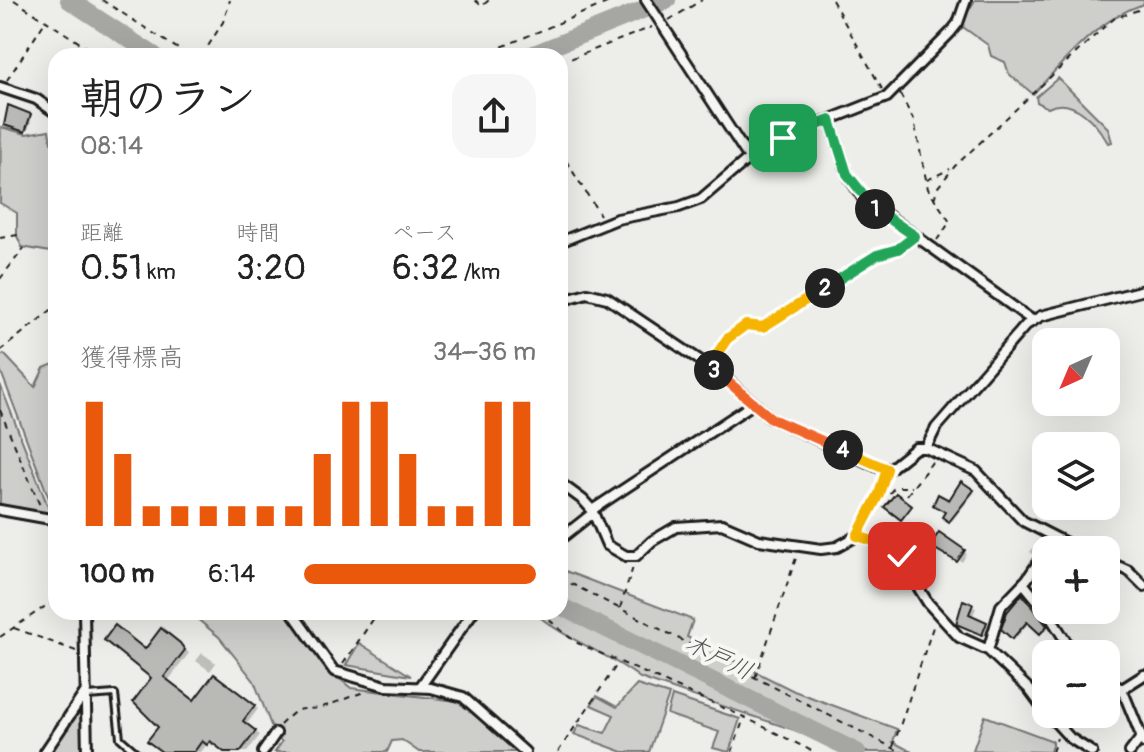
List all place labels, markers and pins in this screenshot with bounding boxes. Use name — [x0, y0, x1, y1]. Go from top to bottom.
pin — [749, 104, 817, 172]
pin: 1 — [855, 189, 895, 229]
pin: 2 — [805, 268, 845, 308]
pin: 3 — [694, 350, 734, 390]
pin: 4 — [823, 430, 863, 470]
pin — [868, 522, 936, 590]

